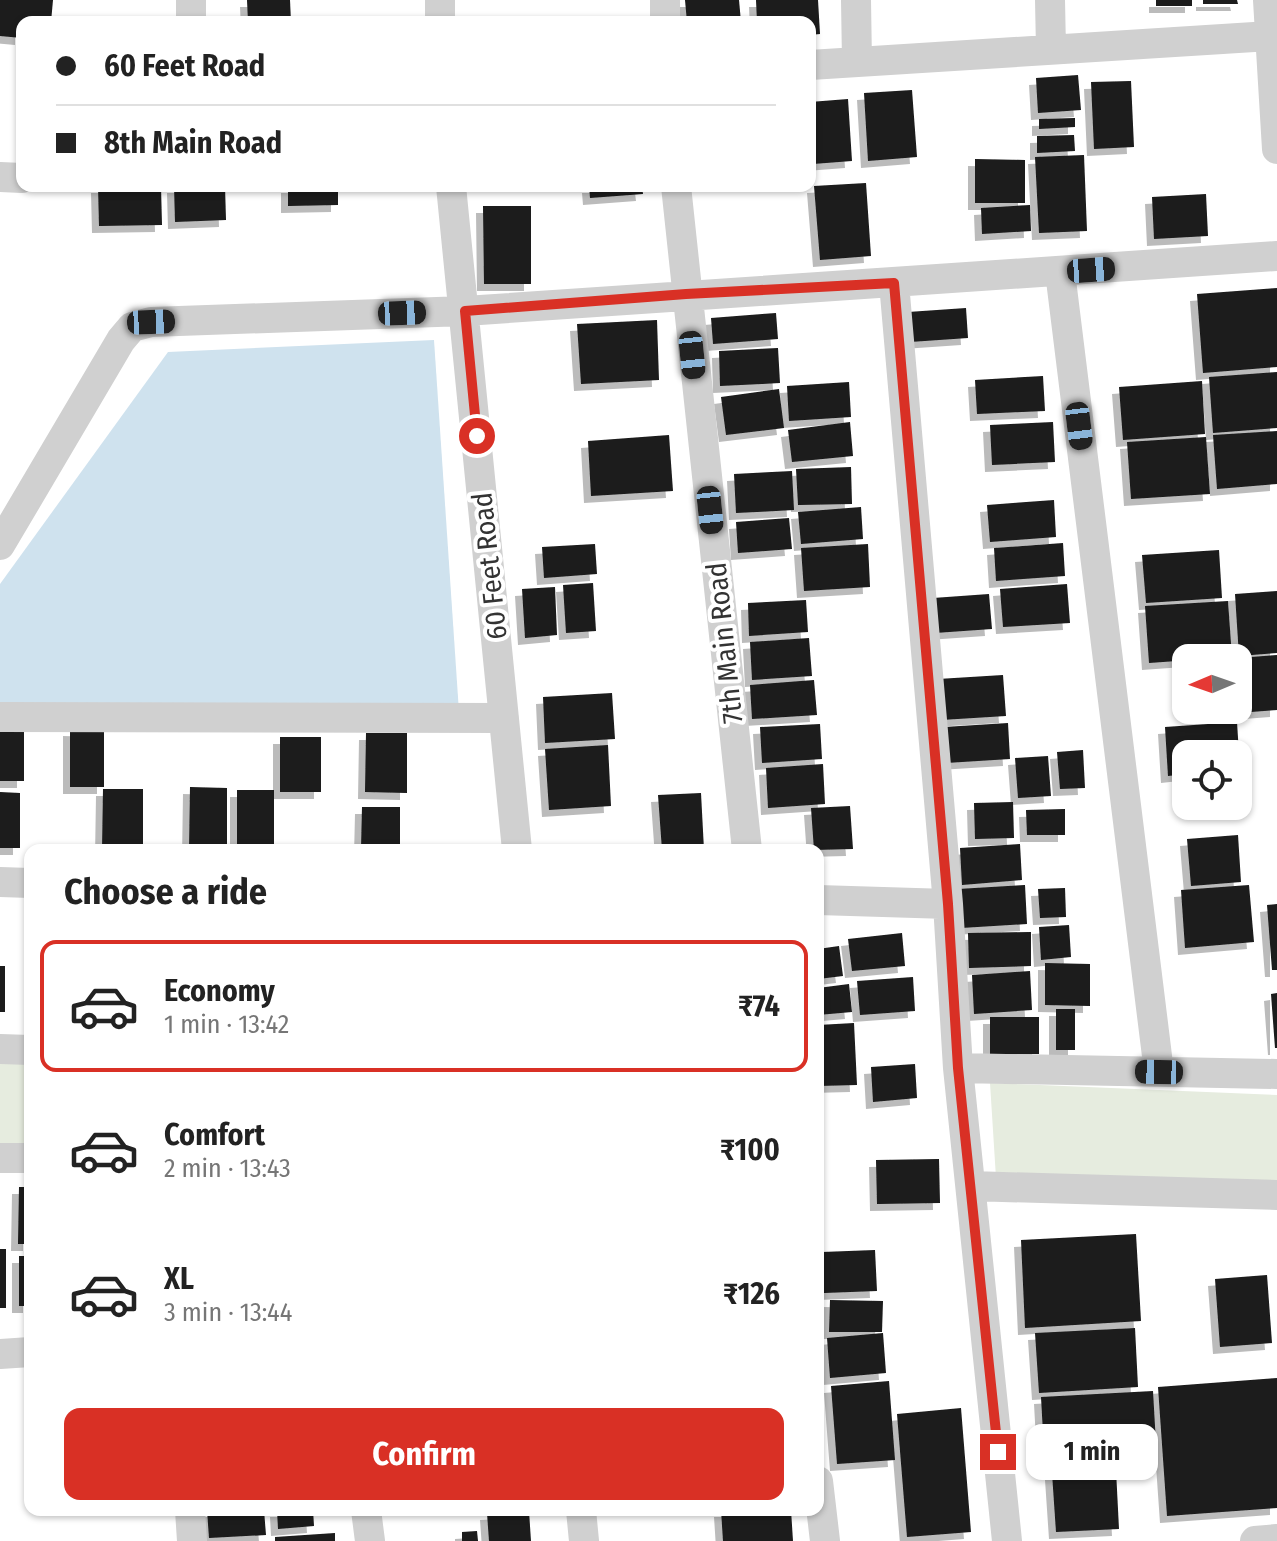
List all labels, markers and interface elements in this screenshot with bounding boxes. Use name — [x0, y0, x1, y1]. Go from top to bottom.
text: 60 Feet Road — [104, 48, 265, 84]
text: 8th Main Road — [104, 125, 282, 161]
car — [1066, 256, 1116, 284]
car — [378, 300, 426, 326]
car — [127, 309, 175, 335]
car — [678, 330, 706, 380]
car — [1064, 401, 1094, 451]
route start — [459, 418, 495, 454]
car — [696, 485, 724, 535]
street label: 60 Feet Road — [465, 491, 514, 641]
street label: 7th Main Road — [700, 561, 749, 725]
north arrow — [1172, 644, 1252, 724]
map controls — [1172, 644, 1252, 820]
button: locate — [1172, 740, 1252, 820]
text: Choose a ride — [64, 870, 267, 914]
icon: car — [68, 970, 140, 1042]
text: Economy — [164, 973, 275, 1009]
text: ₹74 — [738, 988, 780, 1024]
text: 1 min · 13:42 — [164, 1009, 289, 1040]
car — [1135, 1060, 1183, 1084]
icon: car — [68, 1114, 140, 1186]
text: Comfort — [164, 1117, 265, 1153]
text: ₹100 — [720, 1132, 780, 1168]
text: 2 min · 13:43 — [164, 1153, 291, 1184]
icon: car — [68, 1258, 140, 1330]
text: XL — [164, 1261, 194, 1297]
text: ₹126 — [723, 1276, 780, 1312]
text: 3 min · 13:44 — [164, 1297, 292, 1328]
button: Confirm — [64, 1408, 784, 1500]
callout: 1 min — [1026, 1424, 1158, 1480]
route end — [980, 1434, 1016, 1470]
text: 1 min — [1064, 1436, 1120, 1467]

